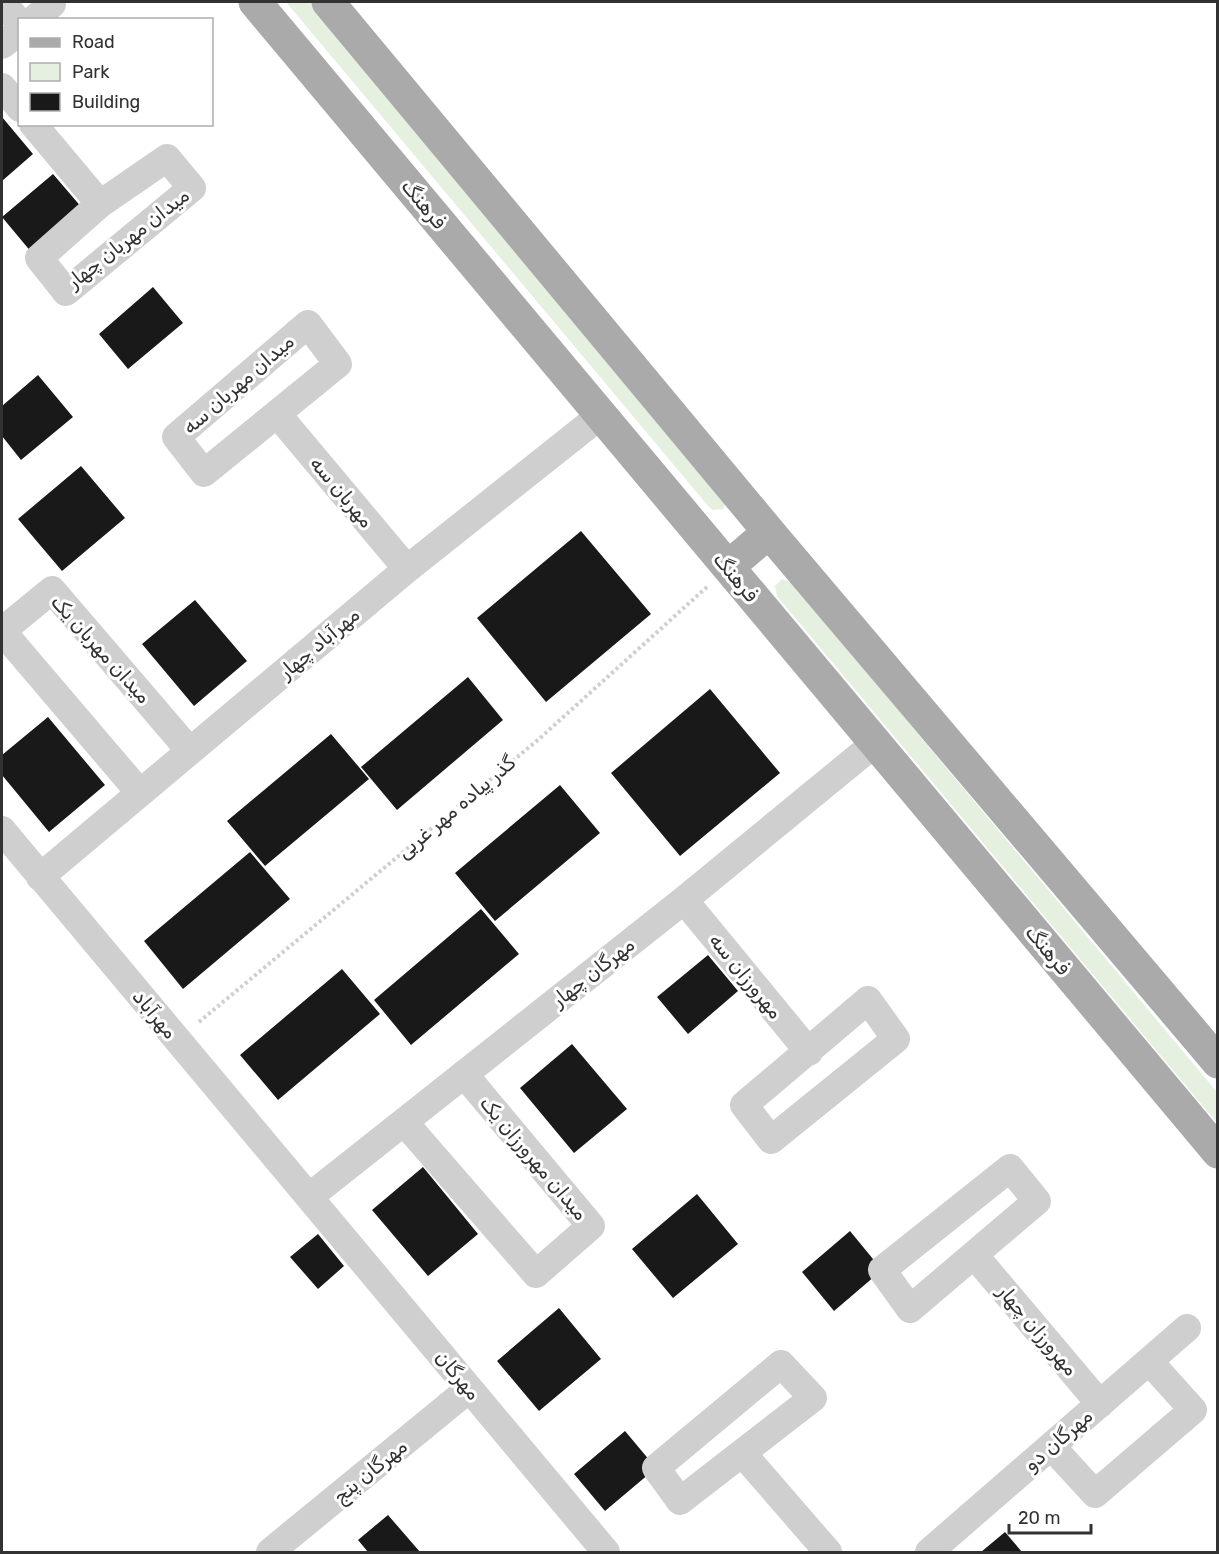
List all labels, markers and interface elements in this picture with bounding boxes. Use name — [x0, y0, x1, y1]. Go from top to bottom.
legend — [18, 18, 213, 126]
text: Road — [72, 31, 115, 53]
text: Park — [72, 61, 110, 83]
text: Building — [72, 91, 140, 113]
street label: فرهنگ — [396, 174, 452, 234]
street label: میدان مهربان چهار — [61, 183, 194, 294]
street label: میدان مهربان سه — [177, 329, 299, 439]
street label: مهربان سه — [305, 451, 379, 533]
street label: فرهنگ — [708, 547, 764, 607]
street label: میدان مهربان یک — [46, 590, 156, 708]
street label: مهرآباد چهار — [273, 602, 364, 684]
street label: گذر پیاده مهر غربی — [392, 750, 521, 865]
street label: فرهنگ — [1020, 920, 1076, 980]
street label: مهرورزان سه — [704, 928, 788, 1024]
street label: مهرگان چهار — [546, 932, 639, 1012]
street label: مهرآباد — [128, 984, 182, 1044]
street label: میدان مهرورزان یک — [475, 1091, 593, 1225]
street label: مهرورزان چهار — [992, 1279, 1083, 1381]
street label: مهرگان — [430, 1345, 486, 1405]
street label: مهرگان دو — [1019, 1404, 1097, 1476]
street label: مهرگان پنج — [328, 1434, 413, 1510]
scale bar — [1009, 1497, 1092, 1535]
text: 20 m — [1018, 1507, 1060, 1529]

